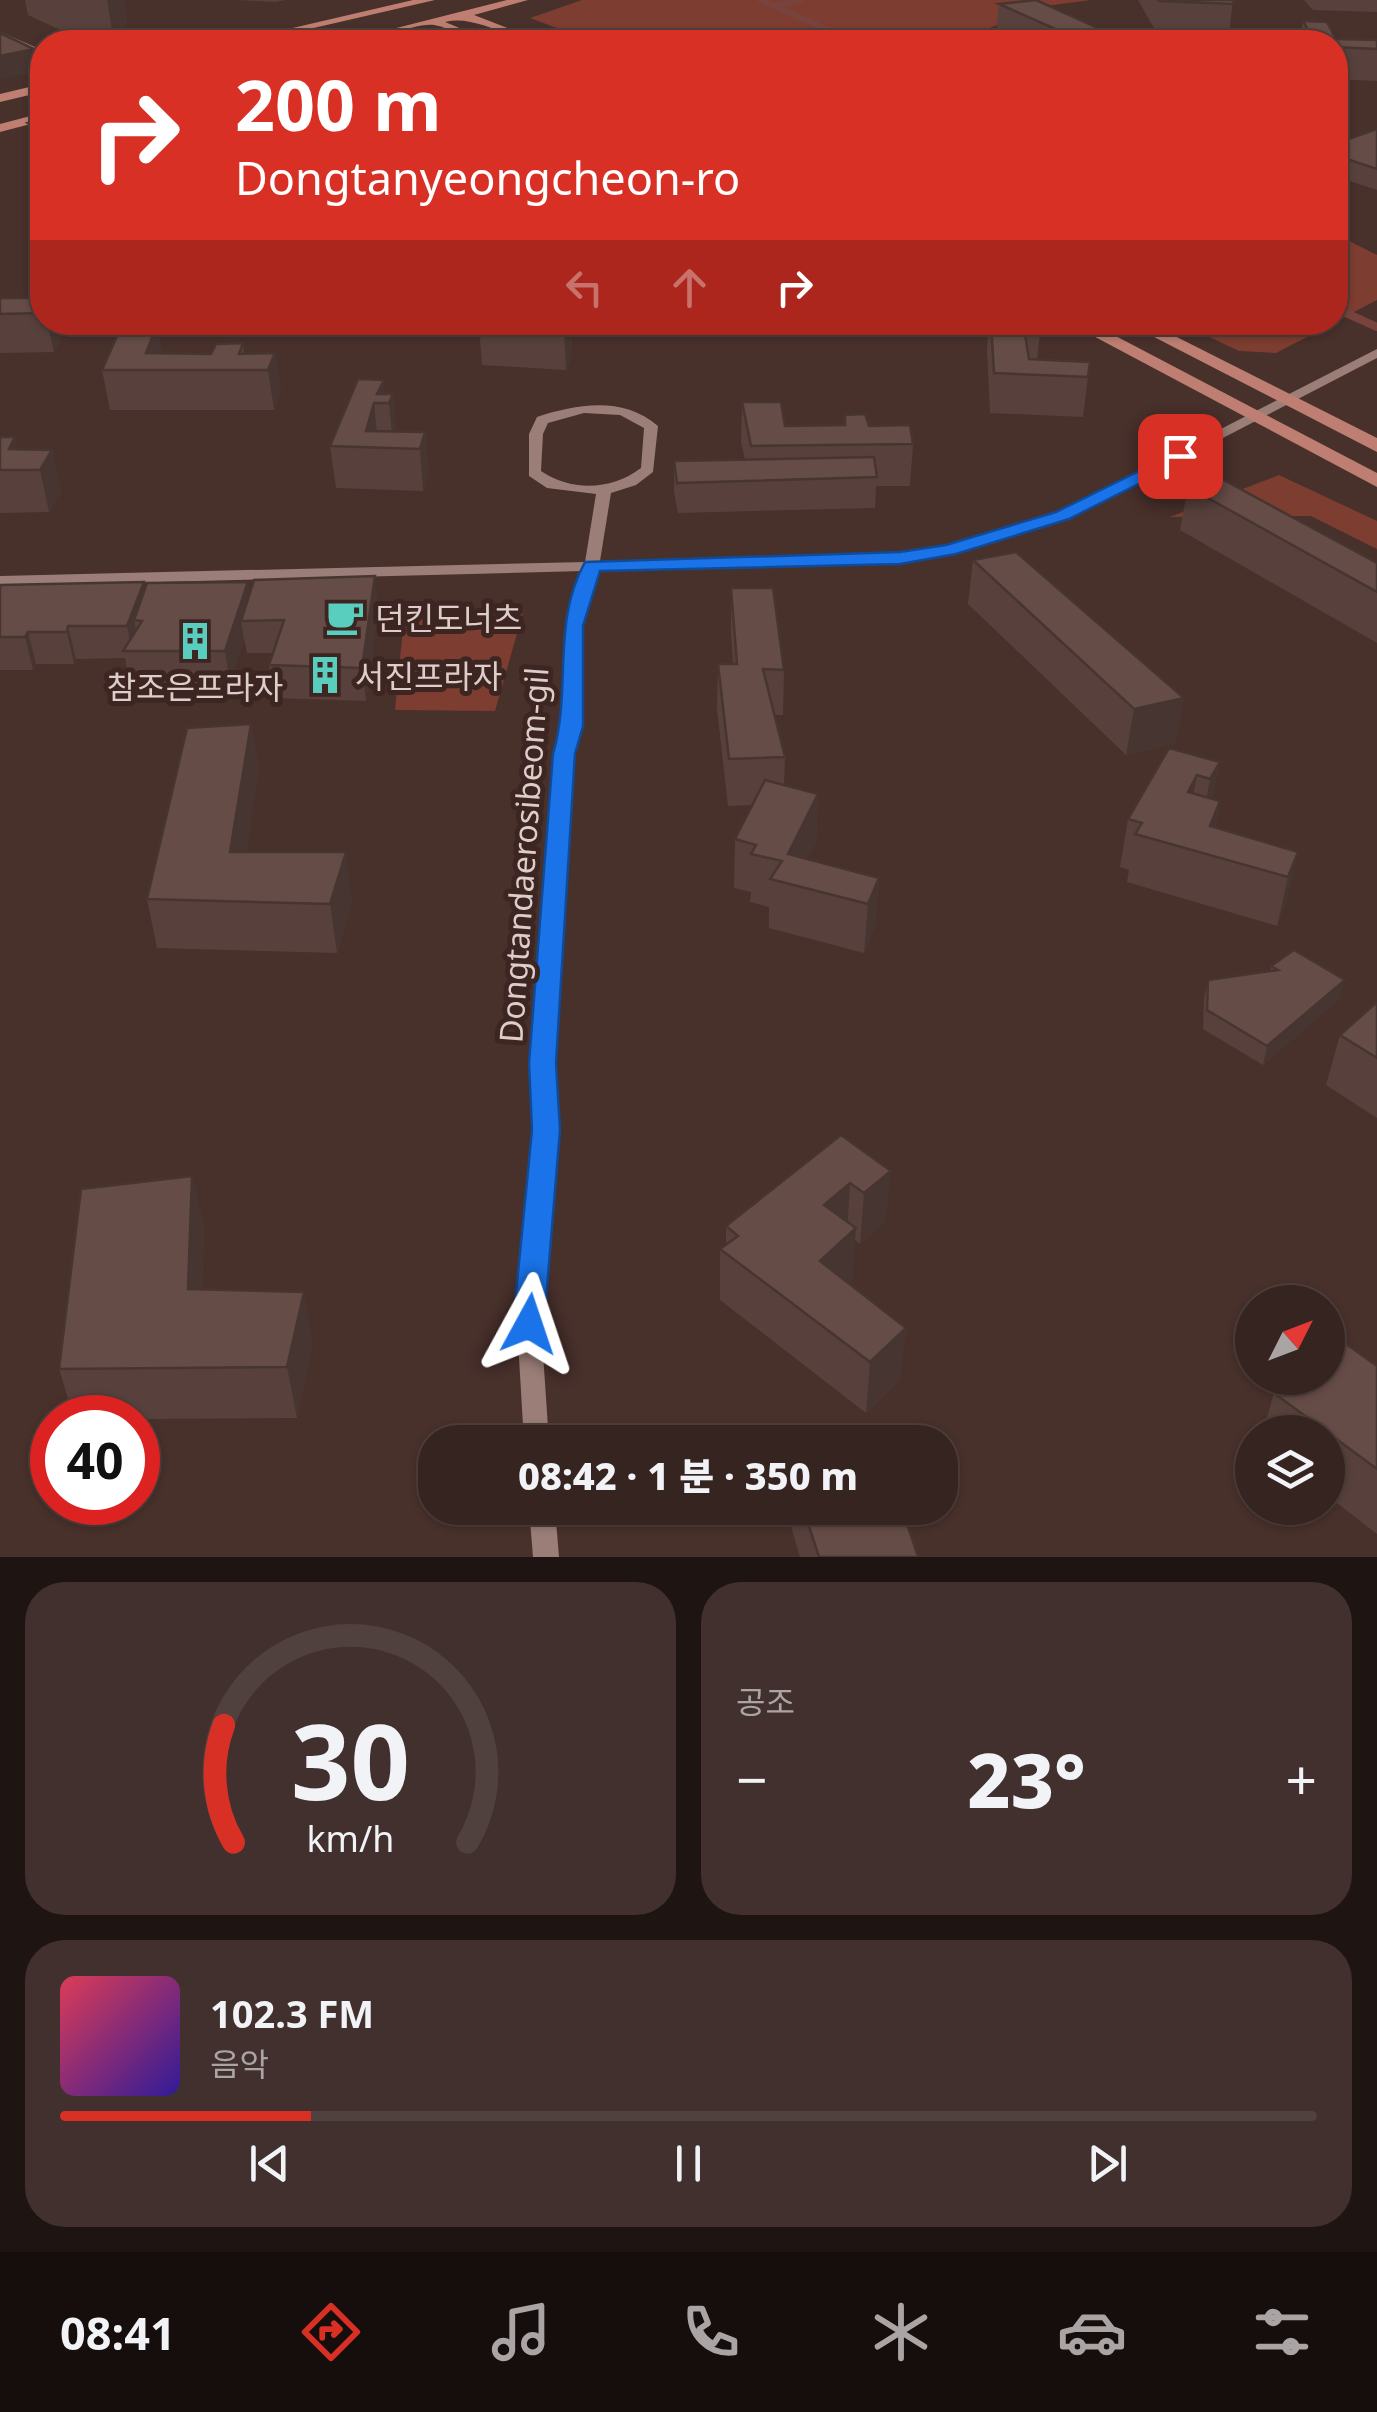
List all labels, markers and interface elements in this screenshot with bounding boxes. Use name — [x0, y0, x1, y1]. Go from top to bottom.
text: 200 m — [235, 56, 442, 152]
icon: right — [70, 70, 200, 200]
text: Dongtanyeongcheon-ro — [235, 147, 740, 208]
icon: left — [557, 260, 612, 315]
icon: ahead — [662, 260, 717, 315]
icon: right — [767, 260, 822, 315]
pin — [1138, 414, 1223, 499]
icon: arrive — [1153, 429, 1208, 484]
cafe icon: 던킨도너츠 — [324, 596, 366, 638]
place label: 던킨도너츠 — [375, 596, 522, 639]
building icon: 참조은프라자 — [174, 620, 216, 662]
building icon: 서진프라자 — [304, 654, 346, 696]
place label: 서진프라자 — [355, 654, 502, 697]
place label: 참조은프라자 — [107, 665, 283, 708]
street label: Dongtandaerosibeom-gil — [488, 666, 558, 1044]
position arrow — [477, 1272, 581, 1376]
north arrow — [1235, 1285, 1345, 1395]
map controls — [1235, 1285, 1345, 1525]
speed limit sign: 40 — [30, 1395, 160, 1525]
button: layers — [1235, 1415, 1345, 1525]
text: 08:42 · 1 분 · 350 m — [518, 1449, 858, 1501]
text: 공조 — [736, 1680, 795, 1723]
text: 30 — [291, 1689, 410, 1830]
text: 23° — [967, 1728, 1086, 1830]
text: − — [736, 1741, 767, 1816]
text: + — [1286, 1741, 1317, 1816]
text: km/h — [307, 1814, 394, 1862]
text: 102.3 FM — [210, 1987, 374, 2039]
text: 음악 — [210, 2042, 269, 2085]
icon: previous — [242, 2136, 297, 2191]
icon: pause — [661, 2136, 716, 2191]
icon: next — [1080, 2136, 1135, 2191]
icon: directions — [296, 2297, 366, 2367]
icon: music — [486, 2297, 556, 2367]
icon: phone — [676, 2297, 746, 2367]
icon: climate — [866, 2297, 936, 2367]
icon: car — [1057, 2297, 1127, 2367]
icon: filters — [1247, 2297, 1317, 2367]
text: 08:41 — [60, 2302, 176, 2363]

